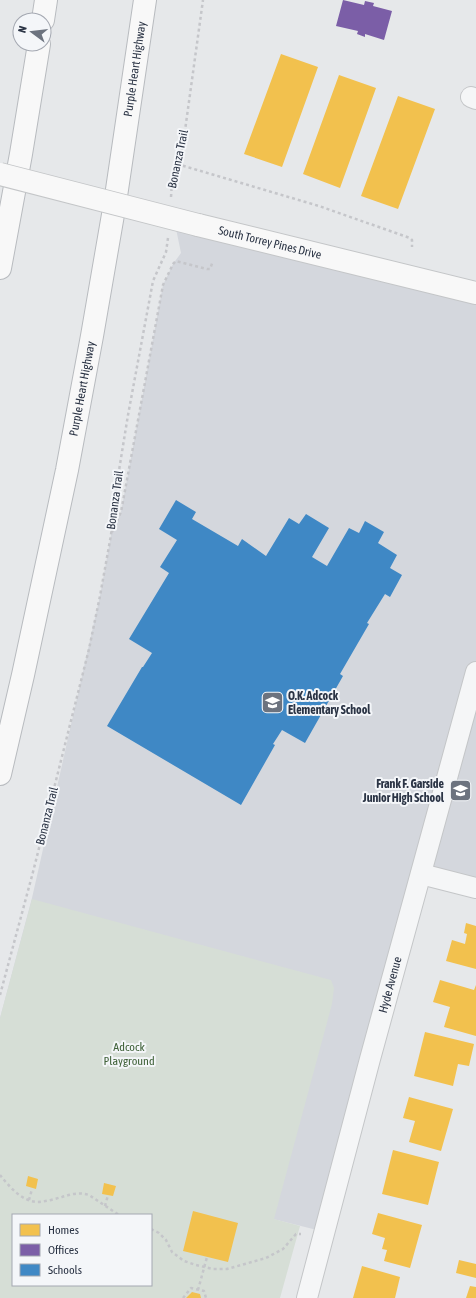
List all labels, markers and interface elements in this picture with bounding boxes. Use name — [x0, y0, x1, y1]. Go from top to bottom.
north arrow — [12, 12, 52, 52]
street label: Purple Heart Highway — [121, 20, 149, 118]
text: N — [16, 25, 29, 34]
street label: Bonanza Trail — [165, 128, 191, 190]
street label: South Torrey Pines Drive — [217, 223, 323, 262]
street label: Purple Heart Highway — [66, 340, 98, 437]
street label: Bonanza Trail — [104, 469, 126, 530]
place label: O.K. Adcock Elementary School — [288, 689, 371, 717]
school or university icon: O.K. Adcock Elementary School — [259, 690, 285, 716]
place label: Frank F. Garside Junior High School — [362, 777, 445, 805]
school or university icon: Frank F. Garside Junior High School — [447, 778, 473, 804]
street label: Bonanza Trail — [33, 785, 61, 847]
street label: Hyde Avenue — [376, 955, 405, 1015]
park label: Adcock Playground — [103, 1040, 155, 1068]
legend — [12, 1214, 152, 1286]
text: Homes — [48, 1223, 79, 1237]
text: Offices — [48, 1243, 78, 1257]
text: Schools — [48, 1263, 82, 1277]

